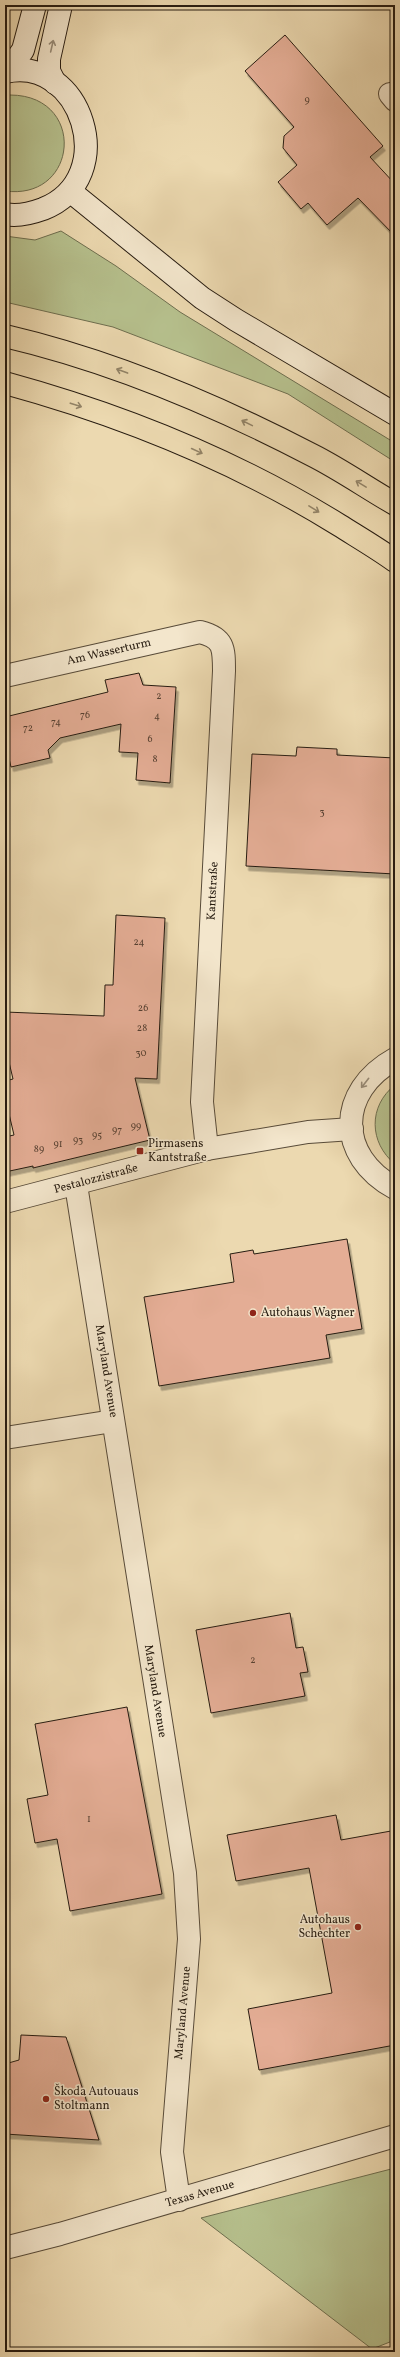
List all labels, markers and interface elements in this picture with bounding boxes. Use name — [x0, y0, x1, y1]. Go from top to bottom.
one-way arrow — [49, 40, 56, 53]
house number: 9 — [304, 93, 310, 107]
one-way arrow — [116, 366, 128, 374]
one-way arrow — [69, 402, 82, 409]
one-way arrow — [241, 419, 253, 426]
one-way arrow — [191, 448, 203, 455]
one-way arrow — [356, 480, 368, 488]
one-way arrow — [308, 506, 320, 514]
street label: Am Wasserturm — [65, 634, 153, 669]
house number: 2 — [156, 689, 162, 703]
house number: 76 — [80, 708, 90, 722]
house number: 4 — [154, 709, 160, 723]
house number: 74 — [51, 715, 61, 729]
house number: 72 — [23, 721, 33, 735]
house number: 6 — [147, 732, 153, 746]
house number: 8 — [152, 752, 158, 766]
house number: 3 — [319, 805, 325, 819]
street label: Kantstraße — [203, 861, 223, 921]
house number: 24 — [133, 935, 145, 949]
house number: 26 — [138, 1001, 148, 1015]
house number: 28 — [137, 1021, 147, 1035]
house number: 30 — [136, 1046, 146, 1060]
one-way arrow — [361, 1077, 369, 1088]
house number: 99 — [131, 1119, 141, 1133]
house number: 97 — [112, 1123, 122, 1137]
house number: 95 — [92, 1128, 102, 1142]
house number: 93 — [73, 1133, 83, 1147]
place label: Pirmasens Kantstraße — [148, 1136, 207, 1166]
house number: 91 — [53, 1137, 63, 1151]
house number: 89 — [34, 1142, 44, 1156]
marker: Pirmasens Kantstraße — [135, 1146, 145, 1156]
street label: Pestalozzistraße — [52, 1160, 140, 1198]
place label: Autohaus Wagner — [261, 1305, 355, 1321]
marker: Autohaus Wagner — [248, 1308, 258, 1318]
street label: Maryland Avenue — [91, 1323, 121, 1419]
street label: Maryland Avenue — [140, 1643, 170, 1739]
house number: 2 — [250, 1653, 256, 1667]
house number: 1 — [87, 1812, 91, 1826]
place label: Autohaus Schechter — [298, 1912, 350, 1942]
marker: Autohaus Schechter — [353, 1922, 363, 1932]
street label: Maryland Avenue — [171, 1965, 195, 2060]
place label: Škoda Autouaus Stoltmann — [54, 2083, 139, 2114]
marker: Škoda Autouaus Stoltmann — [41, 2094, 51, 2104]
street label: Texas Avenue — [164, 2176, 237, 2211]

